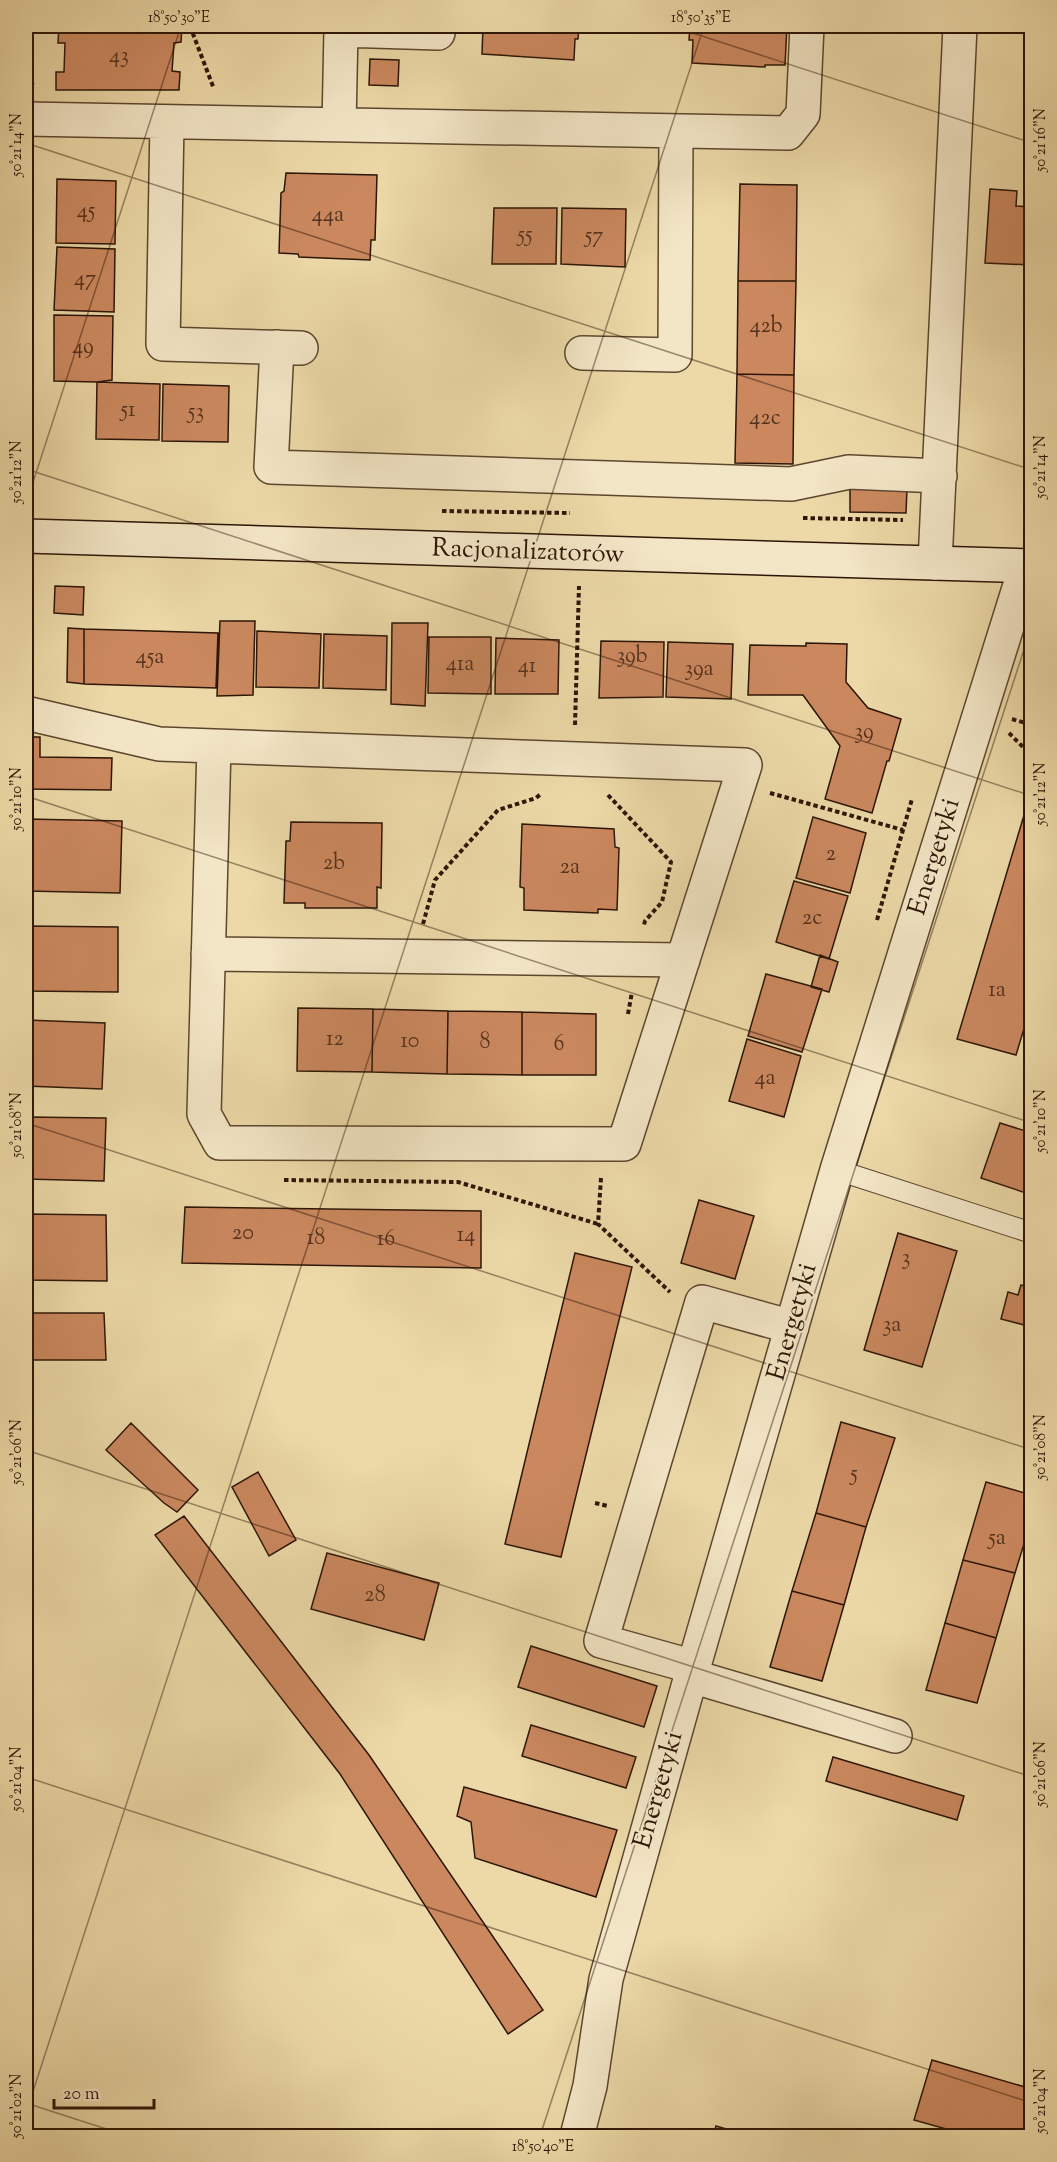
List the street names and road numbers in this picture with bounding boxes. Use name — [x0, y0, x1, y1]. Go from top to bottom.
street label: Racjonalizatorów — [431, 530, 625, 574]
street label: Energetyki — [900, 794, 970, 920]
street label: Energetyki — [759, 1259, 827, 1385]
street label: Energetyki — [625, 1727, 693, 1853]

